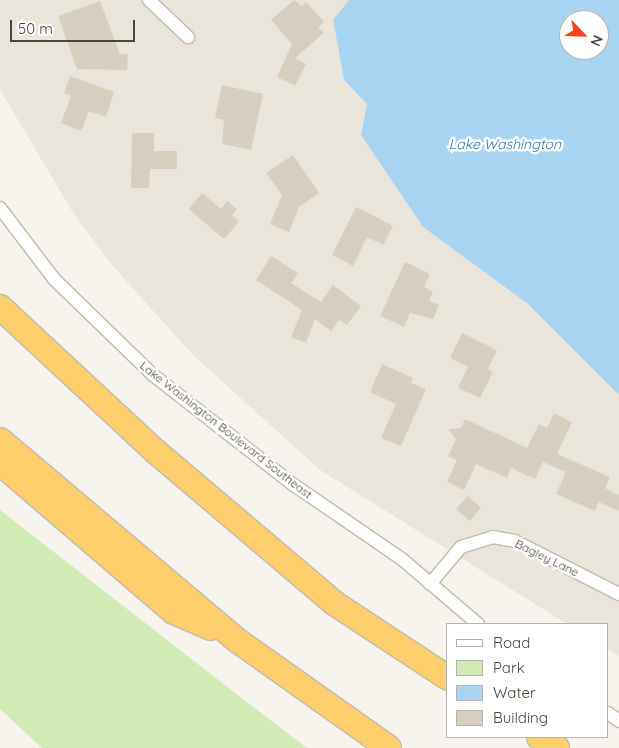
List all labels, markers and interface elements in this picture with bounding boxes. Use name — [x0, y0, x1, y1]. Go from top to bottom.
scale bar — [12, 10, 138, 42]
north arrow — [559, 10, 609, 60]
text: 50 m — [18, 19, 53, 38]
text: N — [586, 32, 607, 49]
water label: Lake Washington — [449, 136, 561, 152]
street label: Lake Washington Boulevard Southeast — [137, 358, 315, 502]
street label: Bagley Lane — [513, 536, 581, 580]
legend — [446, 623, 609, 738]
text: Road — [493, 633, 530, 652]
text: Park — [493, 658, 525, 677]
text: Water — [493, 683, 536, 702]
text: Building — [493, 708, 548, 727]

